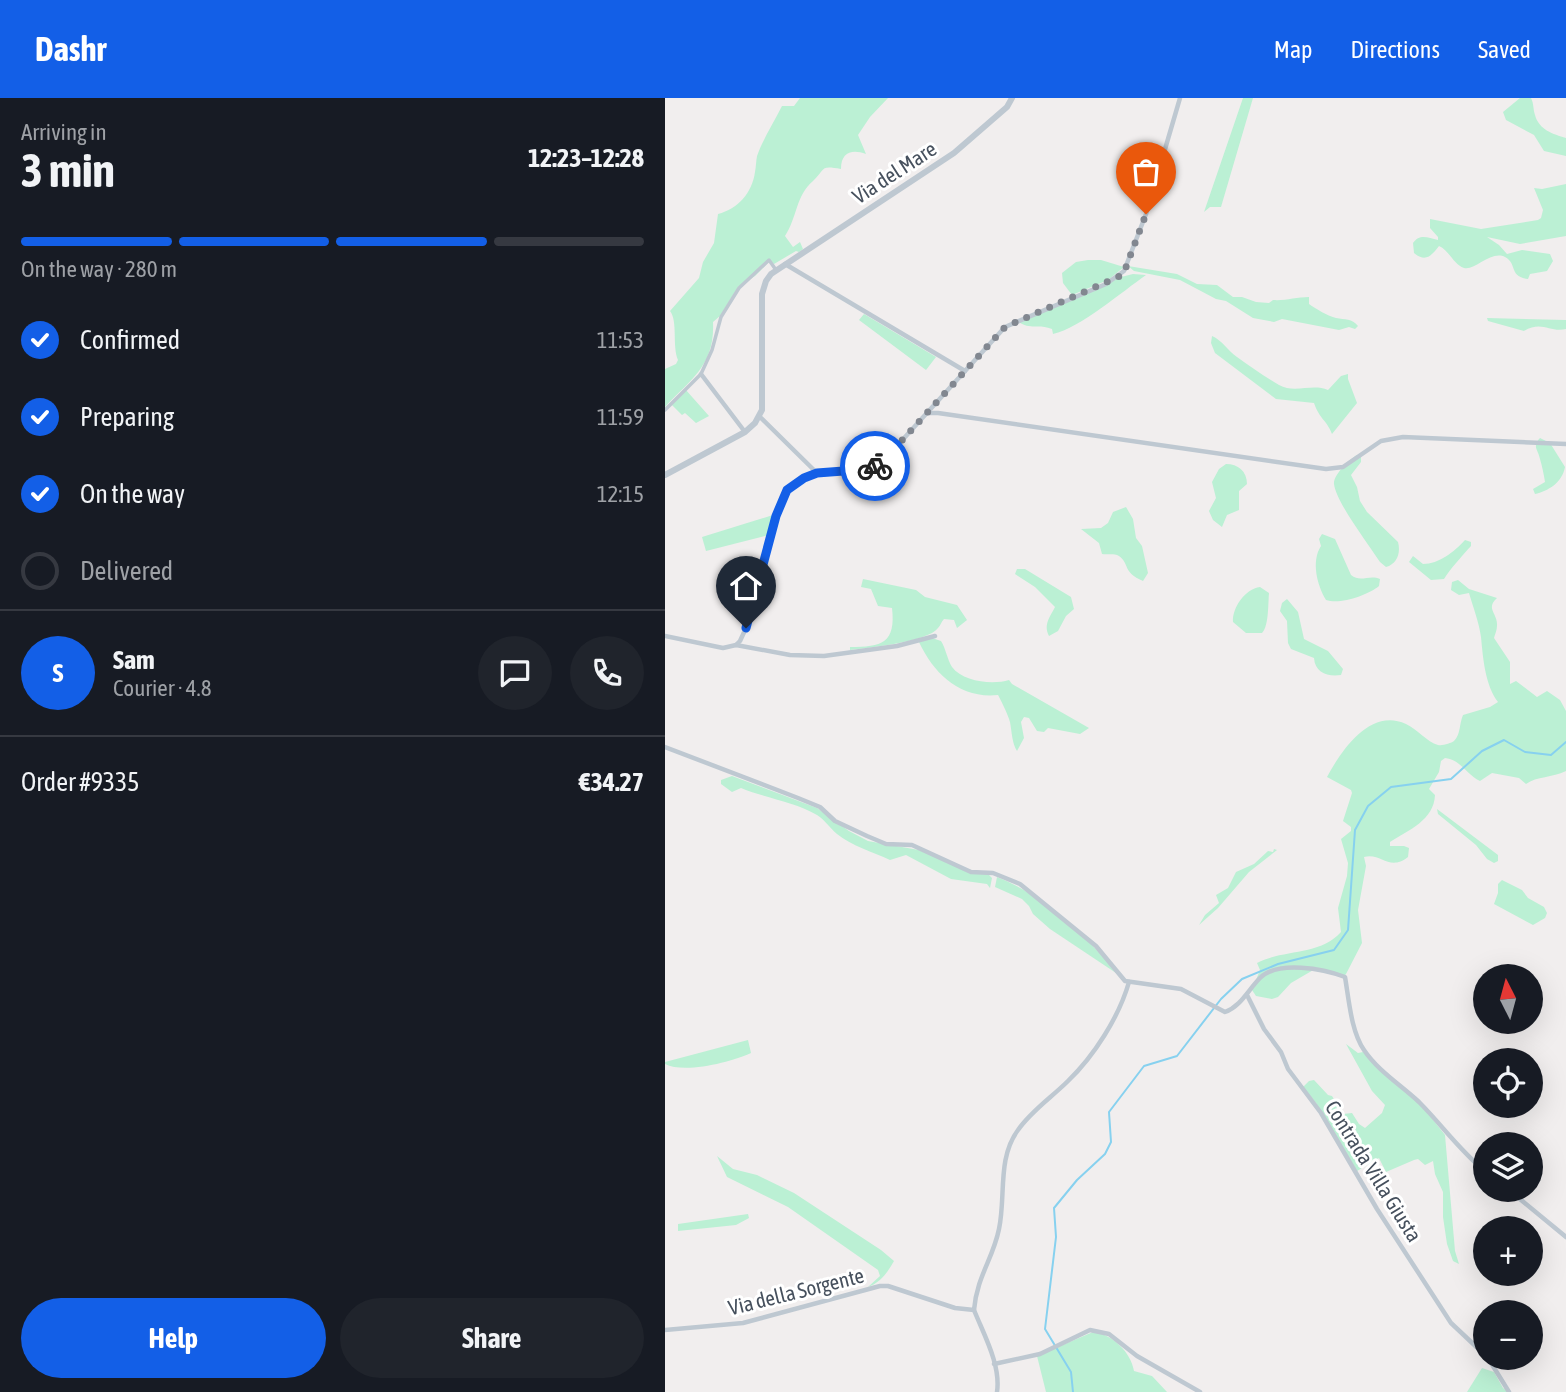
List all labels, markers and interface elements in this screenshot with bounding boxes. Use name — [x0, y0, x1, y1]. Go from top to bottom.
text: Dashr — [35, 30, 106, 68]
text: Map — [1274, 36, 1312, 63]
text: Directions — [1350, 36, 1440, 63]
text: Saved — [1478, 36, 1531, 63]
text: Arriving in — [21, 119, 107, 145]
street label: Via del Mare — [848, 136, 940, 208]
pin — [1116, 142, 1176, 214]
text: 12:23–12:28 — [528, 143, 644, 173]
text: 3 min — [21, 144, 115, 197]
icon: bag — [1127, 153, 1165, 191]
text: On the way · 280 m — [21, 256, 177, 282]
icon: check — [21, 321, 59, 359]
text: Confirmed — [80, 325, 180, 355]
text: 11:53 — [597, 327, 644, 353]
icon: check — [21, 398, 59, 436]
text: Preparing — [80, 402, 174, 432]
text: 11:59 — [597, 404, 644, 430]
courier — [840, 431, 910, 501]
icon: bike — [856, 447, 894, 485]
icon: check — [21, 475, 59, 513]
text: On the way — [80, 479, 185, 509]
text: 12:15 — [597, 481, 644, 507]
text: Delivered — [80, 556, 173, 586]
pin — [716, 556, 776, 628]
icon: home — [727, 567, 765, 605]
button: chat — [478, 636, 552, 710]
button: phone — [570, 636, 644, 710]
text: Sam — [113, 645, 155, 675]
text: S — [53, 658, 63, 688]
text: Courier · 4.8 — [113, 675, 212, 701]
text: Order #9335 — [21, 767, 140, 797]
text: €34.27 — [579, 767, 644, 797]
north arrow — [1473, 964, 1543, 1034]
map controls — [1473, 964, 1543, 1370]
button: locate — [1473, 1048, 1543, 1118]
street label: Contrada Villa Giusta — [1321, 1096, 1427, 1246]
button: layers — [1473, 1132, 1543, 1202]
button: + — [1473, 1216, 1543, 1286]
street label: Via della Sorgente — [726, 1263, 866, 1319]
button: Help — [21, 1298, 326, 1378]
button: Share — [340, 1298, 644, 1378]
button: − — [1473, 1300, 1543, 1370]

